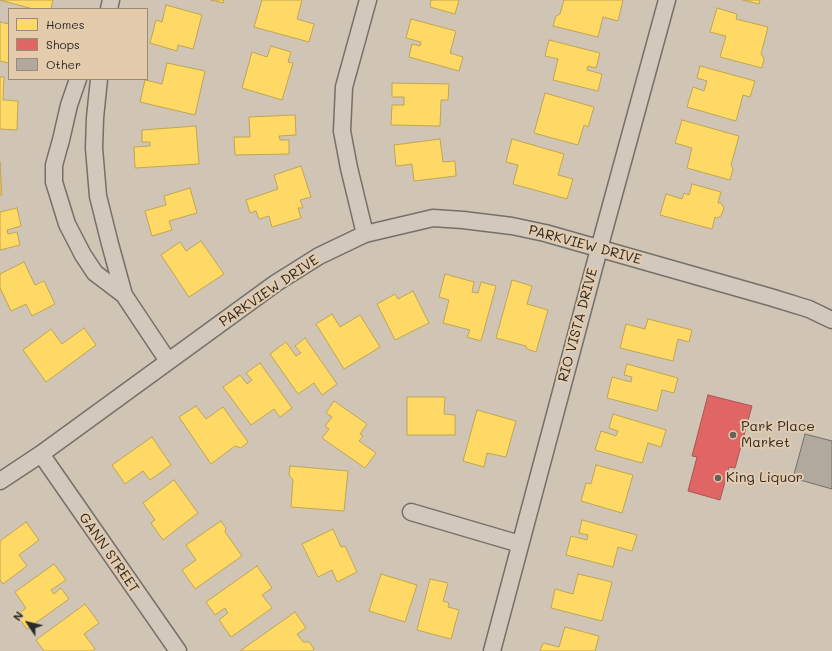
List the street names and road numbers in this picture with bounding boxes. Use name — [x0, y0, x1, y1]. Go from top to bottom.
street label: PARKVIEW DRIVE — [527, 222, 643, 268]
street label: PARKVIEW DRIVE — [216, 252, 322, 330]
street label: RIO VISTA DRIVE — [555, 266, 601, 384]
street label: GANN STREET — [75, 510, 143, 596]

